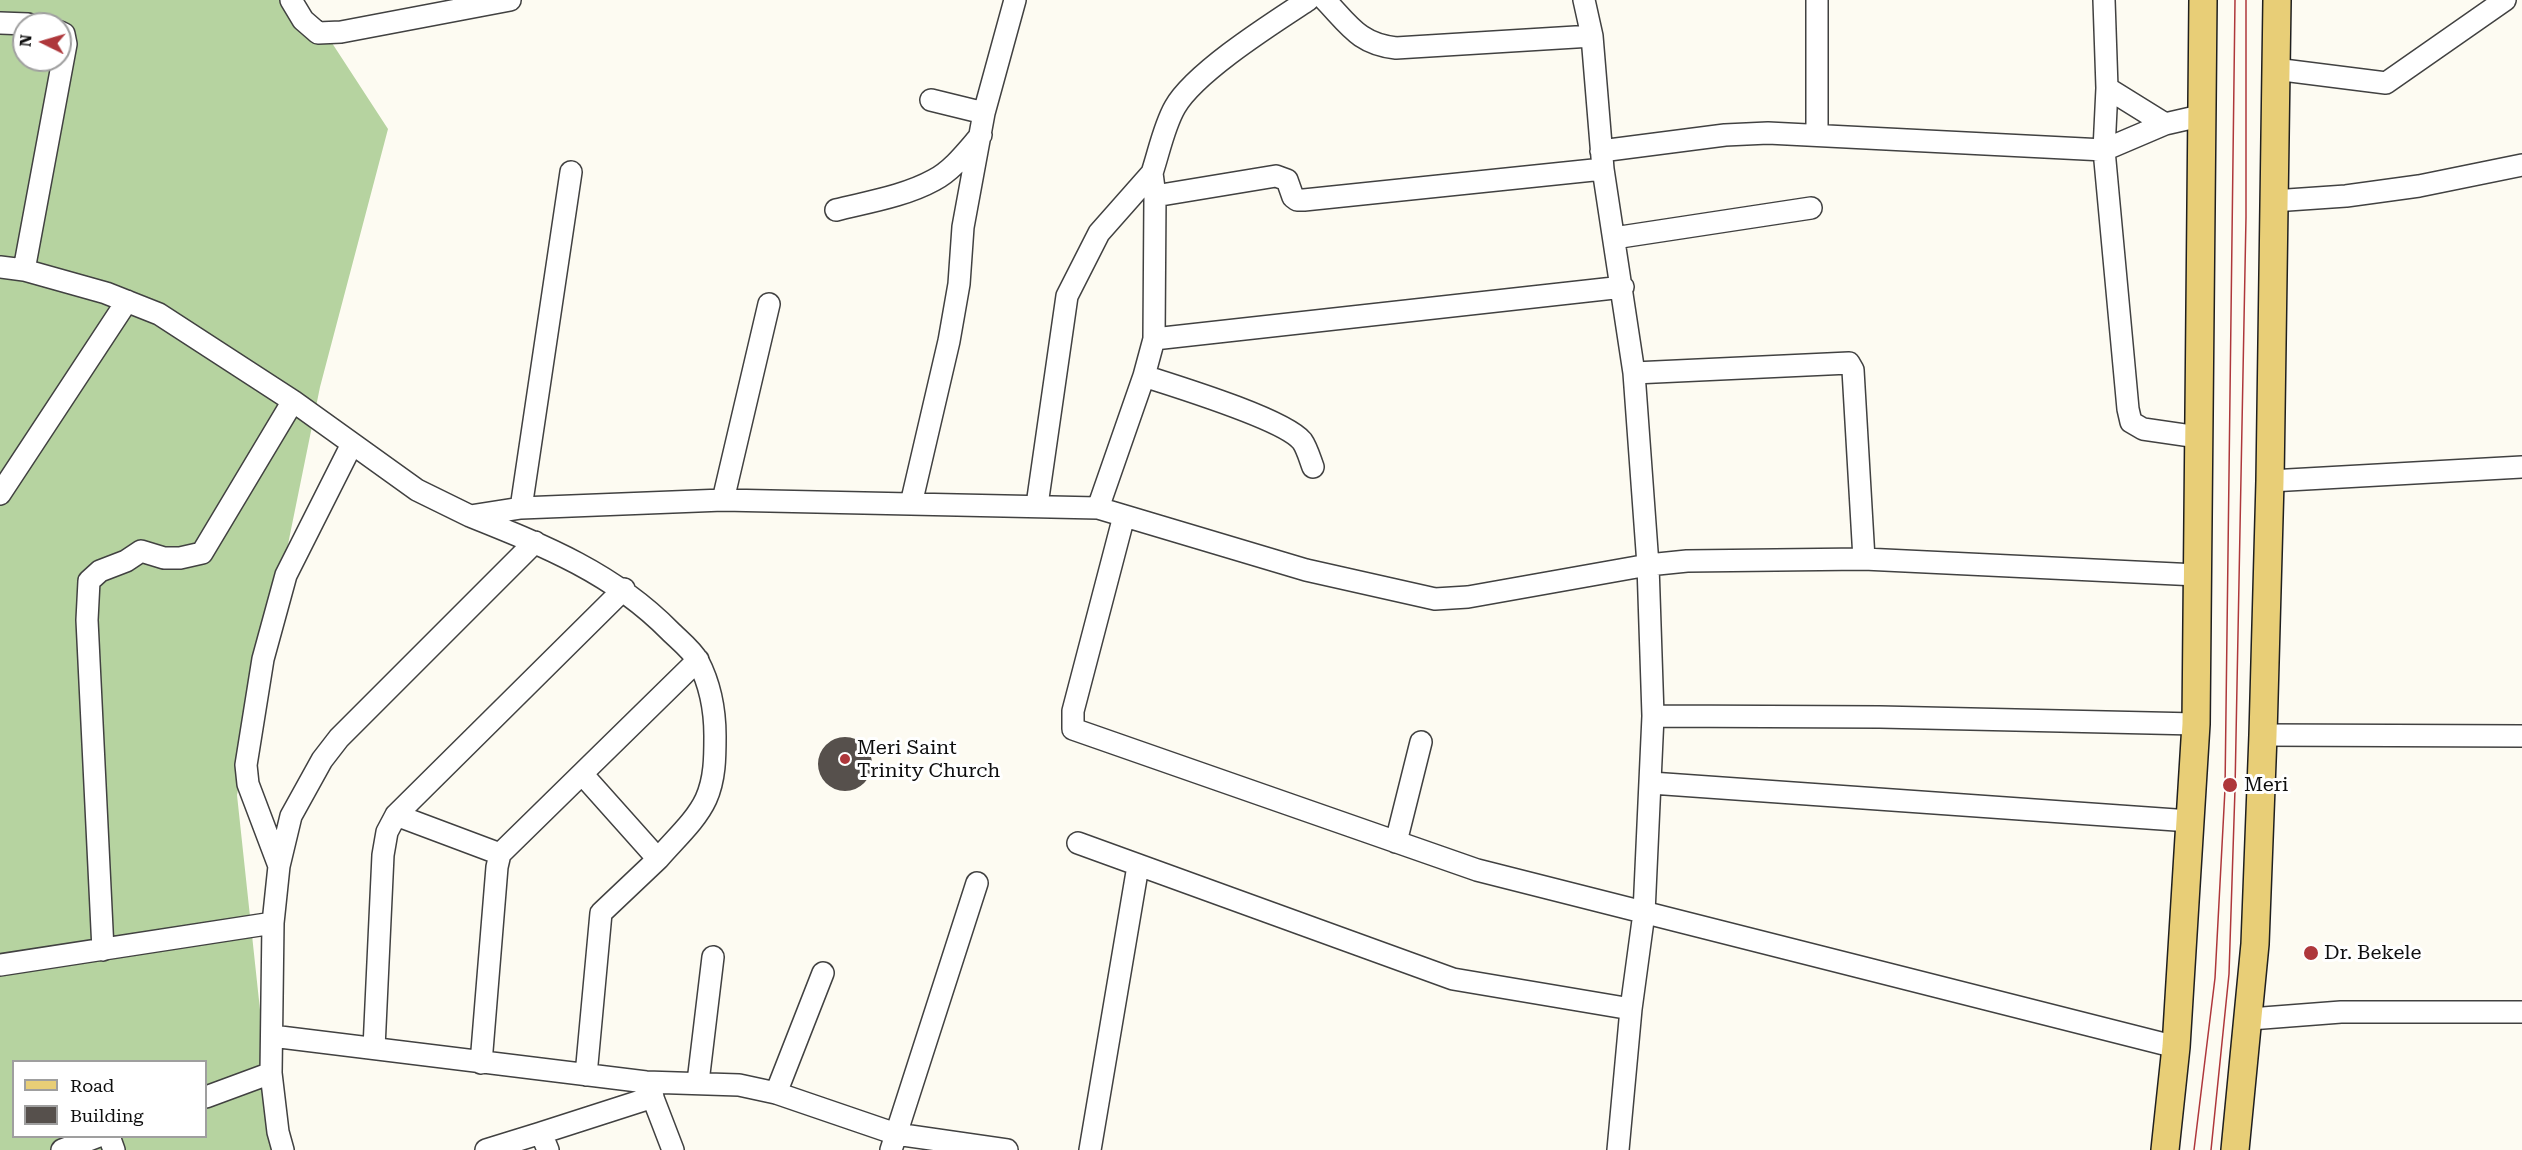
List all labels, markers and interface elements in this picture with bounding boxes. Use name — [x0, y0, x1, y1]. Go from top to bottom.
north arrow — [12, 12, 72, 72]
text: N — [16, 34, 36, 48]
place label: Meri Saint Trinity Church — [857, 736, 1000, 783]
marker: Meri Saint Trinity Church — [838, 752, 852, 766]
place label: Meri — [2244, 773, 2288, 797]
marker: Meri — [2221, 776, 2239, 794]
place label: Dr. Bekele — [2324, 941, 2421, 965]
marker: Dr. Bekele — [2302, 944, 2320, 962]
legend — [12, 1060, 207, 1138]
text: Road — [70, 1075, 114, 1096]
text: Building — [70, 1105, 144, 1126]

